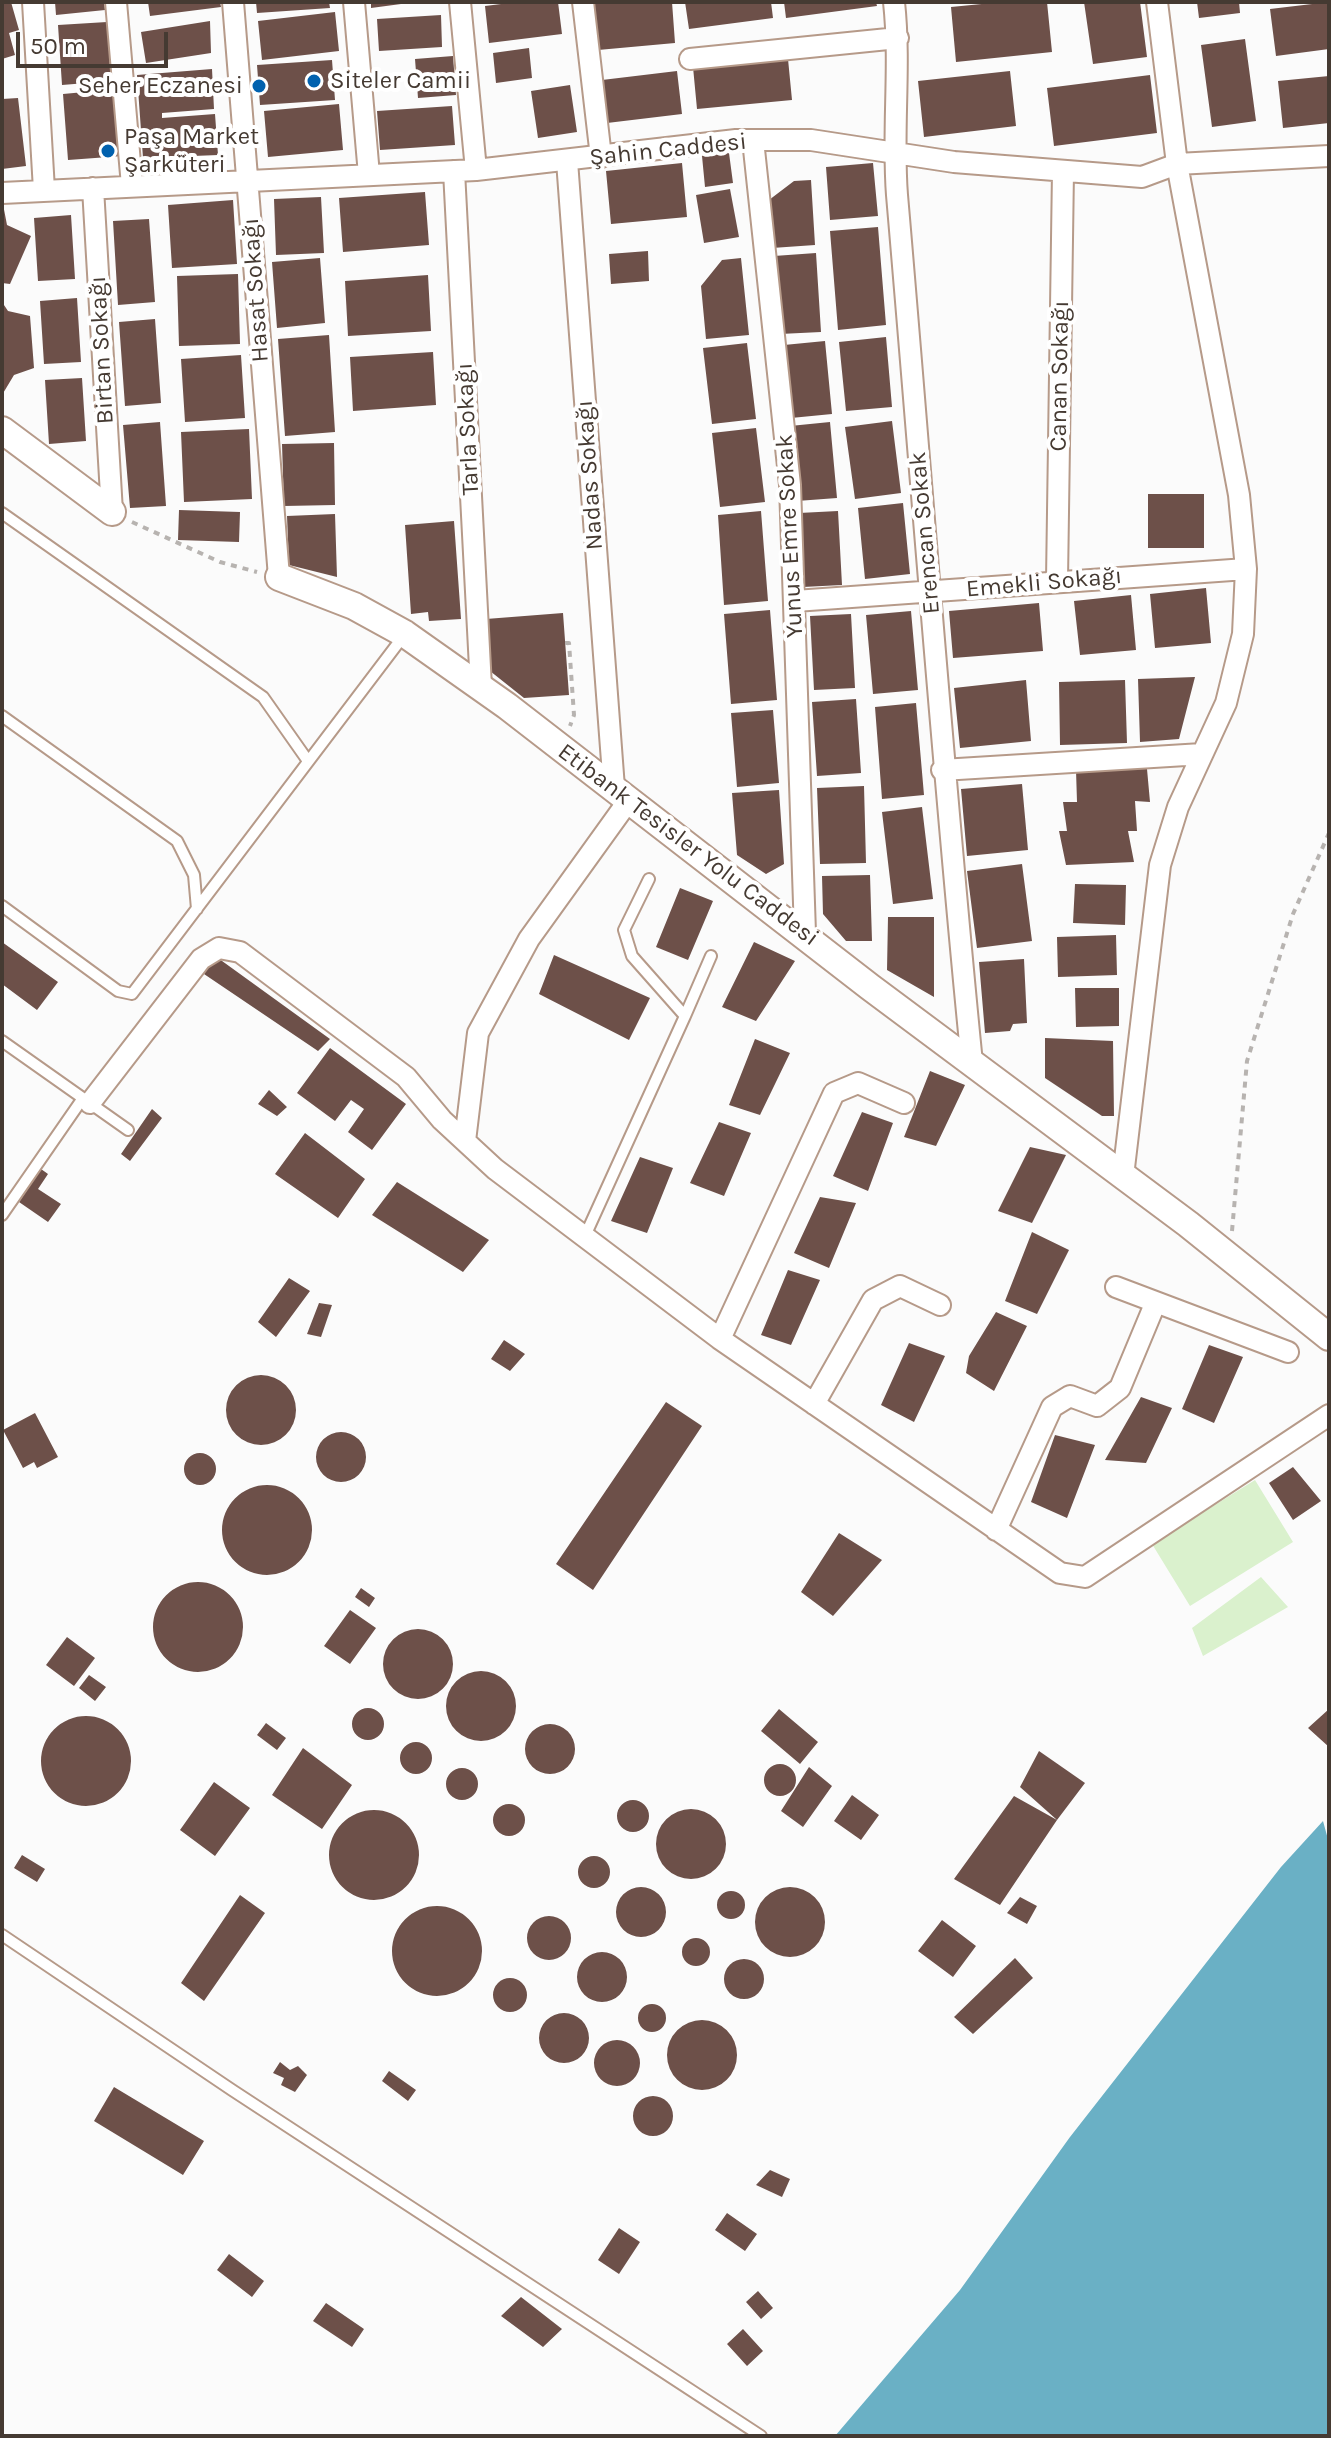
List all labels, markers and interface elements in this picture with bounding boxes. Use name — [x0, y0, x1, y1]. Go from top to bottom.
scale bar — [20, 16, 172, 66]
text: 50 m — [30, 32, 86, 60]
place label: Siteler Camii — [330, 67, 471, 95]
place label: Seher Eczanesi — [78, 72, 243, 100]
marker: Siteler Camii — [305, 72, 323, 90]
marker: Seher Eczanesi — [250, 77, 268, 95]
place label: Paşa Market Şarküteri — [124, 123, 259, 179]
street label: Şahin Caddesi — [588, 127, 748, 173]
marker: Paşa Market Şarküteri — [99, 142, 117, 160]
street label: Hasat Sokağı — [237, 217, 275, 363]
street label: Birtan Sokağı — [84, 275, 120, 425]
street label: Canan Sokağı — [1044, 300, 1076, 452]
street label: Tarla Sokağı — [450, 362, 486, 496]
street label: Nadas Sokağı — [570, 399, 610, 551]
street label: Yunus Emre Sokak — [770, 433, 810, 639]
street label: Erencan Sokak — [904, 451, 946, 615]
street label: Emekli Sokağı — [965, 562, 1123, 604]
street label: Etibank Tesisler Yolu Caddesi — [552, 737, 824, 953]

